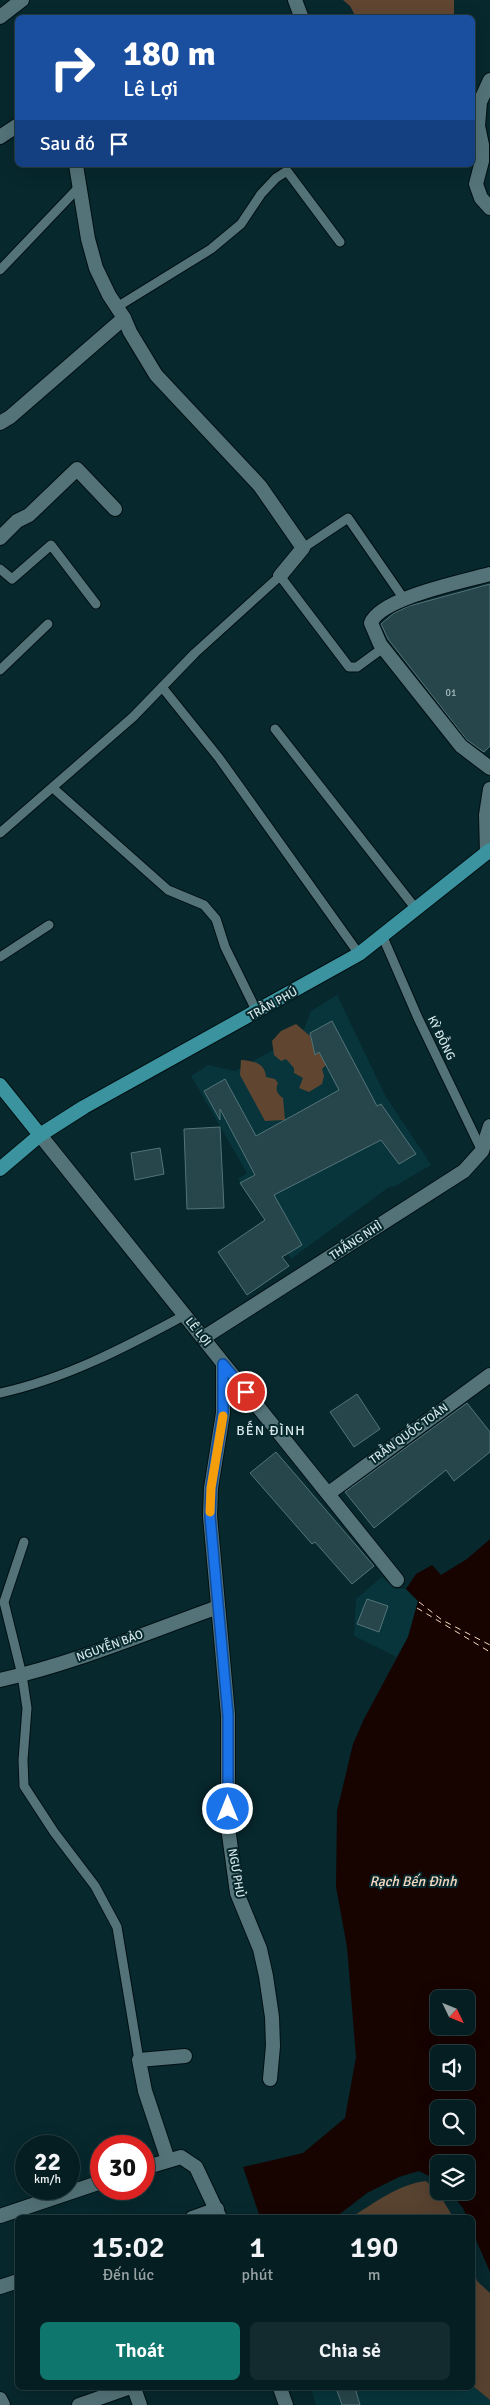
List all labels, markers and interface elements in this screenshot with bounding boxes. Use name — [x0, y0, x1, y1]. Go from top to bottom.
text: 180 m — [123, 32, 216, 75]
icon: right — [40, 35, 105, 100]
text: Lê Lợi — [123, 75, 178, 102]
icon: arrive — [105, 130, 133, 158]
text: Sau đó — [40, 132, 95, 156]
house number: 01 — [446, 687, 456, 699]
street label: TRẦN PHÚ — [245, 983, 300, 1024]
street label: KỲ ĐỒNG — [424, 1012, 460, 1063]
street label: THẮNG NHÌ — [326, 1217, 385, 1264]
street label: LÊ LỢI — [182, 1314, 214, 1350]
pin — [225, 1371, 267, 1413]
icon: arrive — [232, 1378, 260, 1406]
street label: TRẦN QUỐC TOẢN — [366, 1399, 451, 1468]
district label: BẾN ĐÌNH — [236, 1420, 306, 1439]
street label: NGUYỄN BẢO — [74, 1626, 145, 1665]
position arrow — [201, 1782, 253, 1834]
street label: NGƯ PHỦ — [224, 1847, 248, 1899]
water label: Rạch Bến Đình — [369, 1873, 457, 1890]
north arrow — [430, 1990, 475, 2035]
map controls — [430, 1990, 475, 2200]
button: sound — [430, 2045, 475, 2090]
button: search — [430, 2100, 475, 2145]
speed limit sign: 30 — [90, 2135, 155, 2200]
text: 22 — [34, 2146, 61, 2177]
button: layers — [430, 2155, 475, 2200]
text: km/h — [34, 2172, 61, 2187]
text: 15:02 — [92, 2229, 165, 2266]
text: 1 — [249, 2229, 265, 2266]
text: 190 — [350, 2229, 398, 2266]
text: Đến lúc — [102, 2265, 154, 2285]
text: phút — [242, 2265, 273, 2285]
text: m — [368, 2265, 380, 2285]
button: Thoát — [40, 2322, 240, 2380]
button: Chia sẻ — [250, 2322, 450, 2380]

